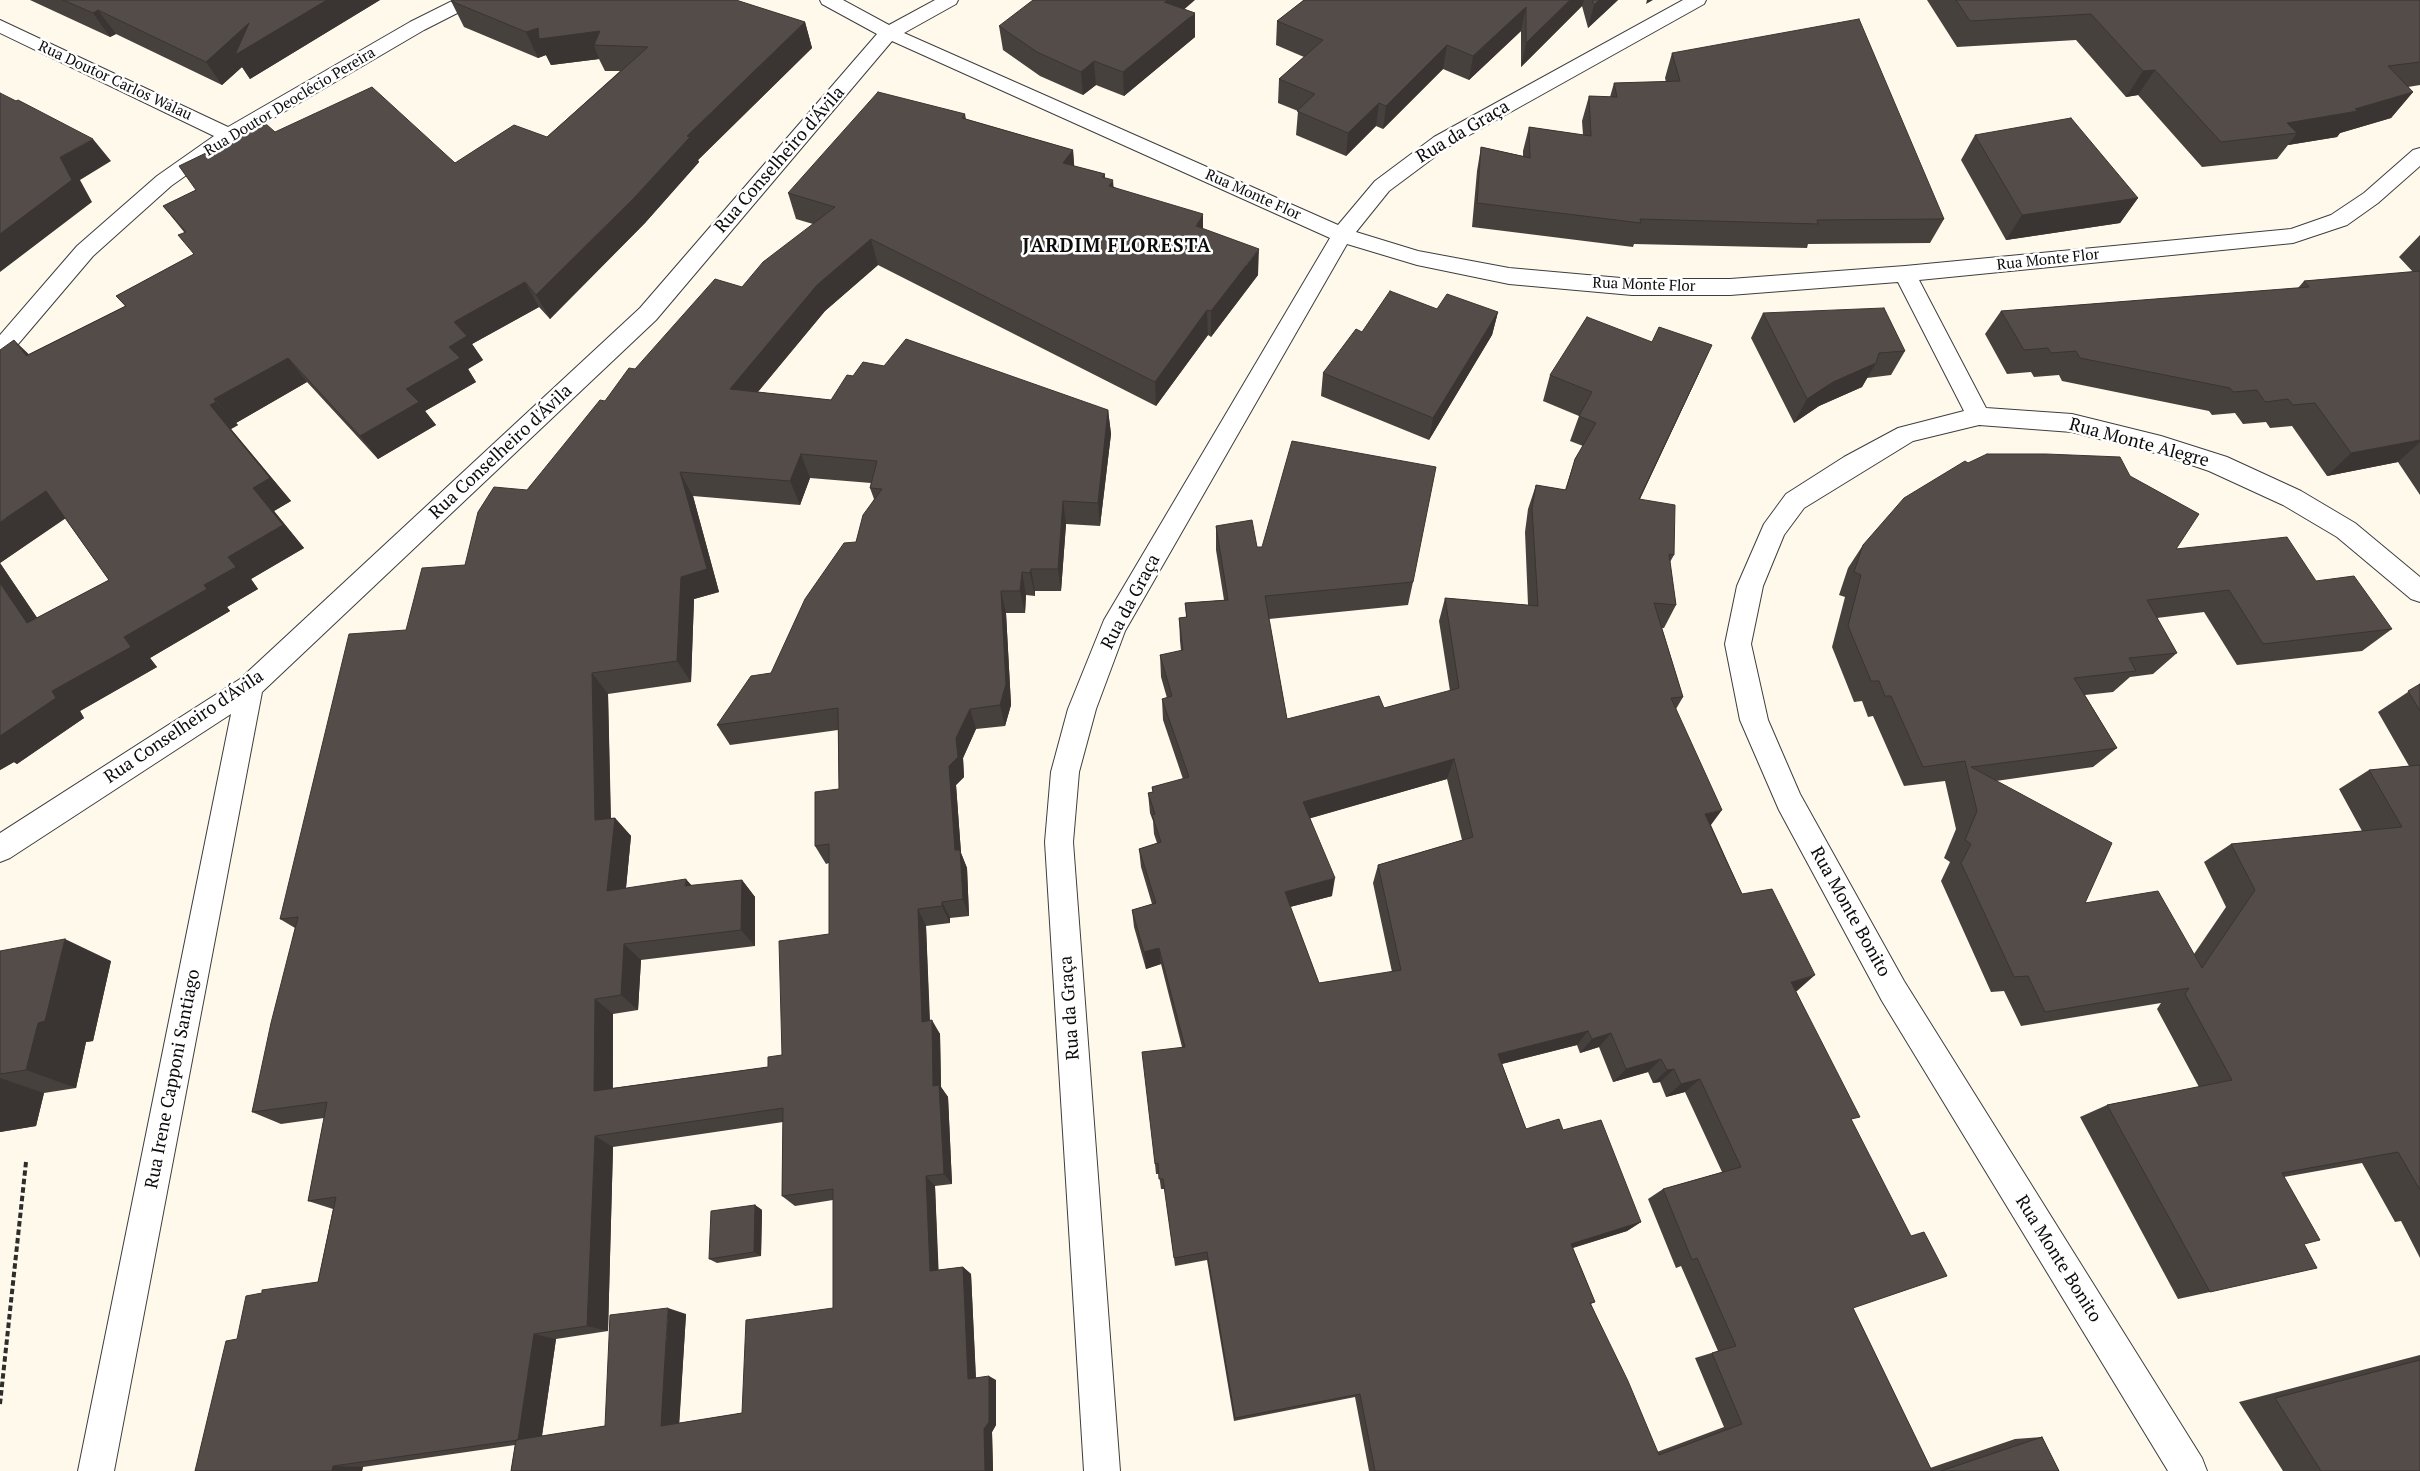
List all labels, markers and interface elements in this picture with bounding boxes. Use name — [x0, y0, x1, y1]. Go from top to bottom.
street label: Rua Doutor Carlos Walau — [35, 37, 195, 125]
street label: Rua Doutor Deoclécio Pereira — [201, 44, 379, 160]
street label: Rua Conselheiro d'Ávila — [710, 82, 850, 238]
street label: Rua da Graça — [1413, 96, 1513, 168]
street label: Rua Monte Flor — [1202, 166, 1304, 224]
district label: JARDIM FLORESTA — [1021, 236, 1213, 258]
street label: Rua Monte Flor — [1996, 246, 2100, 274]
street label: Rua Monte Flor — [1592, 274, 1696, 296]
street label: Rua Conselheiro d'Ávila — [425, 380, 577, 524]
street label: Rua Monte Alegre — [2067, 414, 2211, 472]
street label: Rua da Graça — [1097, 551, 1165, 653]
street label: Rua Conselheiro d'Ávila — [100, 666, 268, 788]
street label: Rua Monte Bonito — [1805, 843, 1895, 981]
street label: Rua da Graça — [1056, 955, 1084, 1061]
street label: Rua Irene Capponi Santiago — [141, 967, 205, 1191]
street label: Rua Monte Bonito — [2010, 1192, 2106, 1326]

